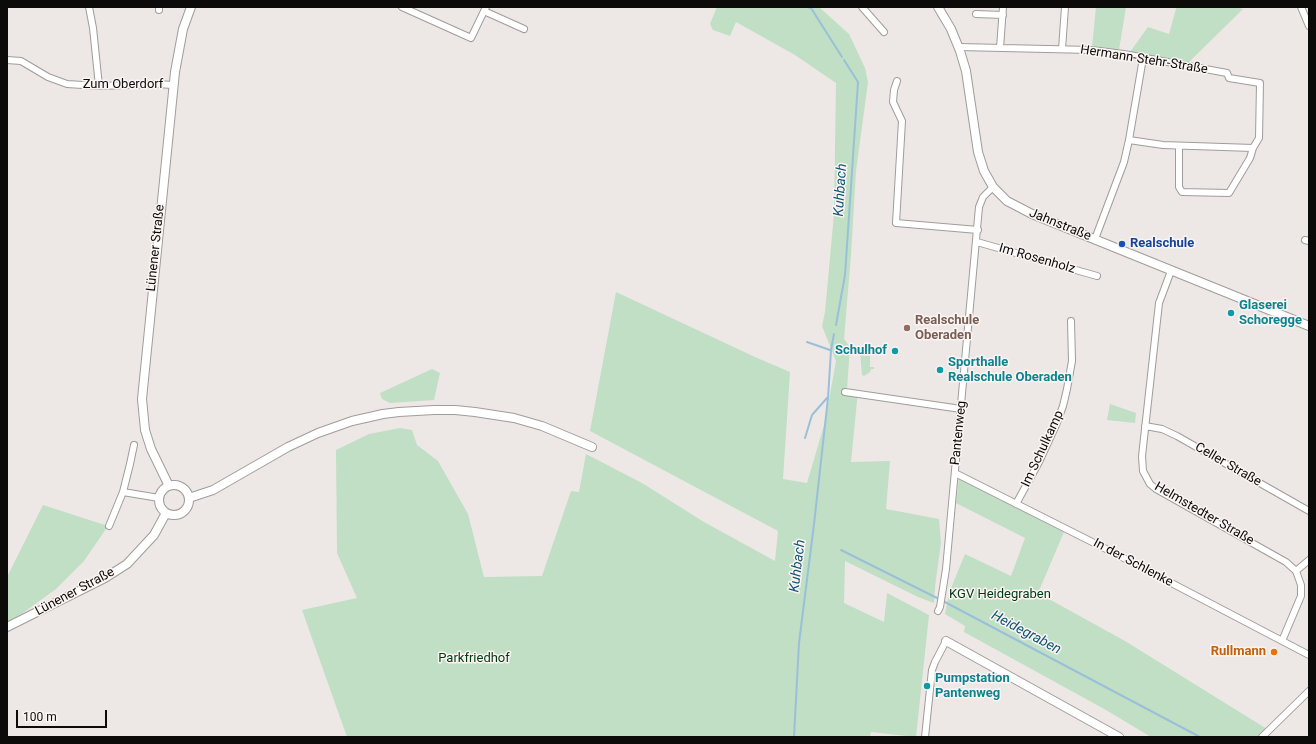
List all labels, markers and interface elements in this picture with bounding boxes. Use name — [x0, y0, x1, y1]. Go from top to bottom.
street label: Hermann-Stehr-Straße — [1079, 42, 1209, 78]
street label: Zum Oberdorf — [83, 77, 163, 93]
water label: Kuhbach — [831, 163, 851, 217]
street label: Lünener Straße — [144, 204, 168, 292]
street label: Jahnstraße — [1027, 206, 1093, 244]
place label: Realschule — [1130, 236, 1194, 252]
marker: Realschule — [1117, 239, 1127, 249]
street label: Im Rosenholz — [997, 241, 1077, 277]
place label: Glaserei Schoregge — [1239, 298, 1302, 329]
marker: Glaserei Schoregge — [1226, 308, 1236, 318]
place label: Realschule Oberaden — [915, 313, 979, 344]
marker: Realschule Oberaden — [902, 323, 912, 333]
place label: Schulhof — [835, 343, 887, 359]
marker: Schulhof — [890, 346, 900, 356]
place label: Sporthalle Realschule Oberaden — [948, 355, 1072, 386]
marker: Sporthalle Realschule Oberaden — [935, 365, 945, 375]
street label: Pantenweg — [948, 400, 970, 466]
street label: Im Schulkamp — [1018, 408, 1068, 490]
street label: Celler Straße — [1192, 440, 1264, 490]
street label: Helmstedter Straße — [1151, 479, 1257, 549]
street label: In der Schlenke — [1090, 535, 1176, 591]
water label: Kuhbach — [786, 539, 810, 593]
street label: Lünener Straße — [33, 565, 117, 619]
park label: KGV Heidegraben — [949, 587, 1051, 603]
water label: Heidegraben — [988, 608, 1064, 658]
place label: Rullmann — [1211, 644, 1266, 660]
marker: Rullmann — [1269, 647, 1279, 657]
park label: Parkfriedhof — [438, 651, 510, 667]
place label: Pumpstation Pantenweg — [935, 671, 1010, 702]
marker: Pumpstation Pantenweg — [922, 681, 932, 691]
scale bar — [18, 702, 109, 728]
text: 100 m — [23, 710, 57, 724]

